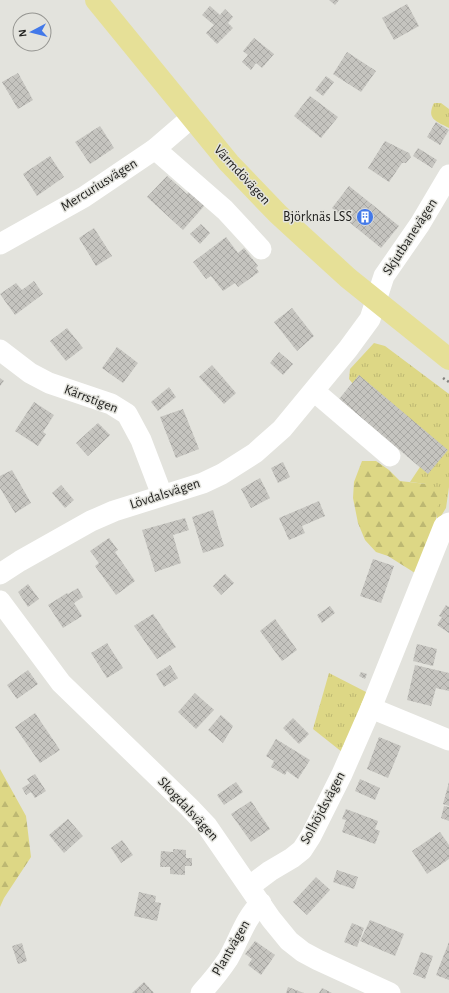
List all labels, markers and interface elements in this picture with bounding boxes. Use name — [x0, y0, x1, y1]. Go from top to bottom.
north arrow — [12, 12, 52, 52]
text: N — [17, 29, 28, 38]
street label: Värmdövägen — [211, 143, 273, 207]
street label: Mercuriusvägen — [58, 156, 140, 214]
street label: Skjutbanevägen — [380, 196, 440, 278]
building icon: Björknäs LSS — [355, 207, 375, 227]
place label: Björknäs LSS — [283, 210, 352, 224]
street label: Kärrstigen — [62, 382, 120, 416]
street label: Lövdalsvägen — [128, 476, 202, 512]
street label: Solhöjdsvägen — [298, 770, 348, 846]
street label: Skogdalsvägen — [155, 774, 221, 844]
street label: Plantvägen — [210, 918, 252, 978]

